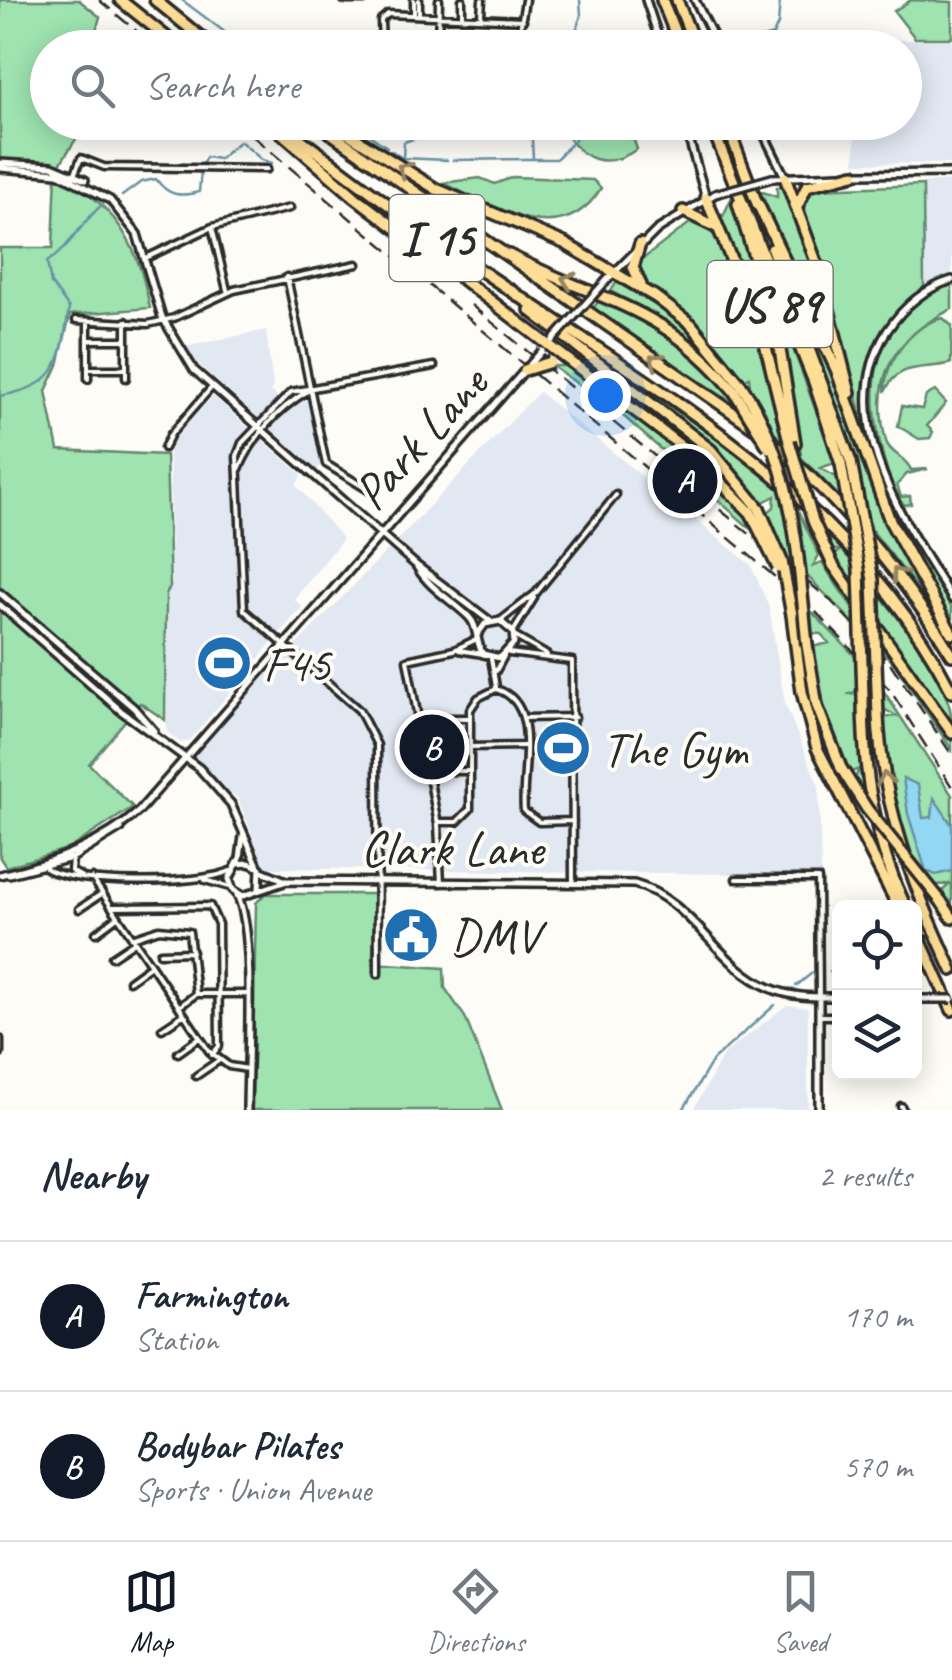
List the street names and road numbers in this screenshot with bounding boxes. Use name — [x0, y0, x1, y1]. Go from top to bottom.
road number: I 15 — [390, 195, 484, 281]
road number: US 89 — [708, 261, 832, 347]
street label: Park Lane — [339, 351, 503, 523]
street label: Clark Lane — [361, 817, 546, 880]

